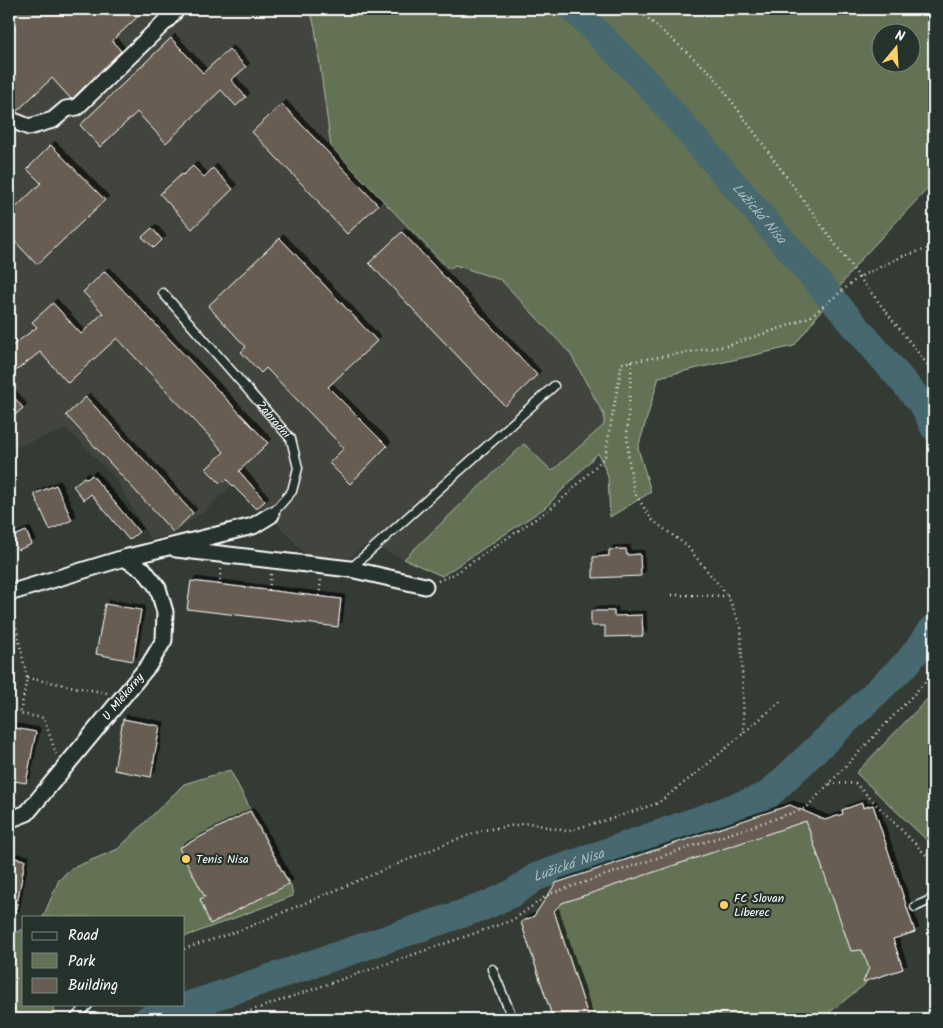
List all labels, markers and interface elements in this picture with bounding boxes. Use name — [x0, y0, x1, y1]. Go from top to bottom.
north arrow — [870, 22, 920, 72]
text: N — [892, 25, 907, 48]
water label: Lužická Nisa — [726, 178, 792, 250]
street label: Zahradní — [252, 396, 297, 444]
street label: U Mlékárny — [97, 668, 149, 725]
water label: Lužická Nisa — [530, 842, 609, 888]
place label: Tenis Nisa — [196, 850, 249, 869]
marker: Tenis Nisa — [180, 853, 192, 865]
place label: FC Slovan Liberec — [734, 889, 784, 922]
marker: FC Slovan Liberec — [718, 899, 730, 911]
legend — [22, 916, 185, 1006]
text: Road — [68, 924, 99, 948]
text: Park — [68, 950, 96, 974]
text: Building — [68, 974, 118, 998]

